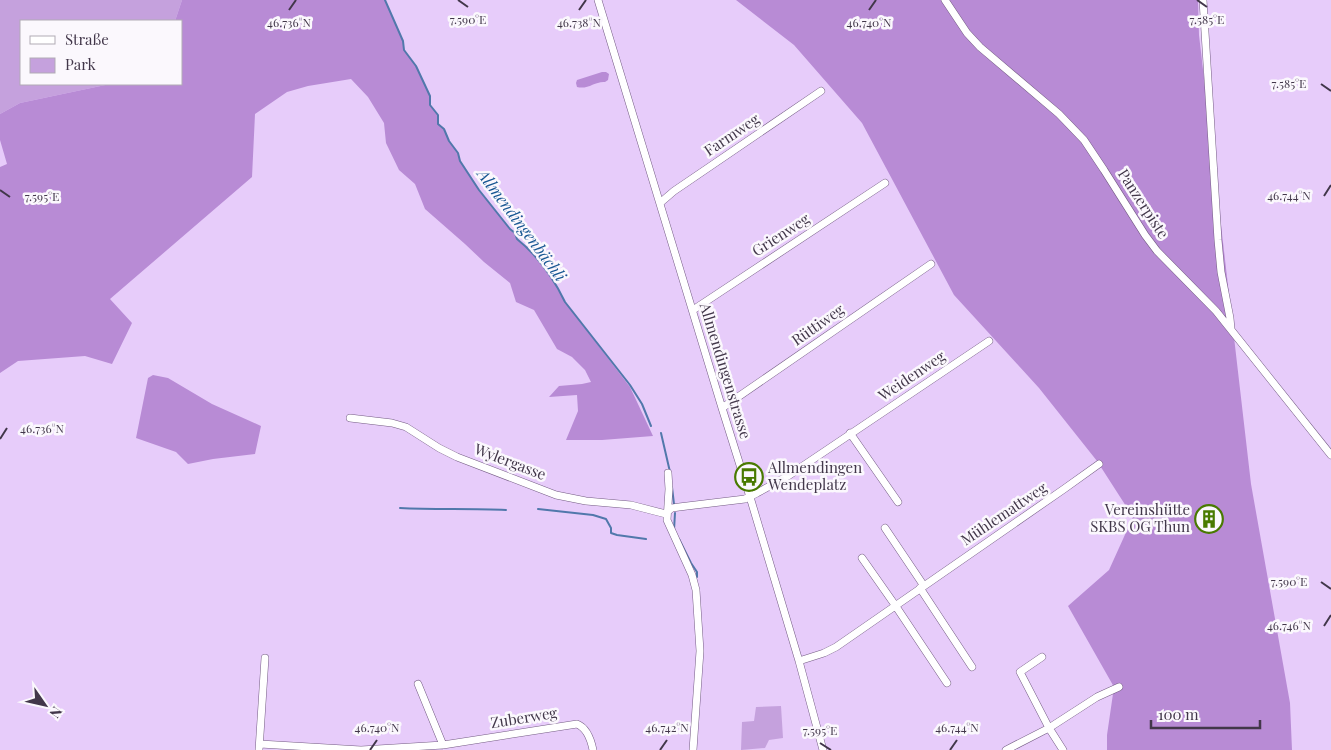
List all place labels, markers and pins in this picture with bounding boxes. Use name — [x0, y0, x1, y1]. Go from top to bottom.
place label: Allmendingen Wendeplatz — [767, 457, 862, 494]
bus stop icon: Allmendingen Wendeplatz — [734, 462, 764, 492]
place label: Vereinshütte SKBS OG Thun — [1090, 499, 1190, 536]
building icon: Vereinshütte SKBS OG Thun — [1194, 504, 1224, 534]

